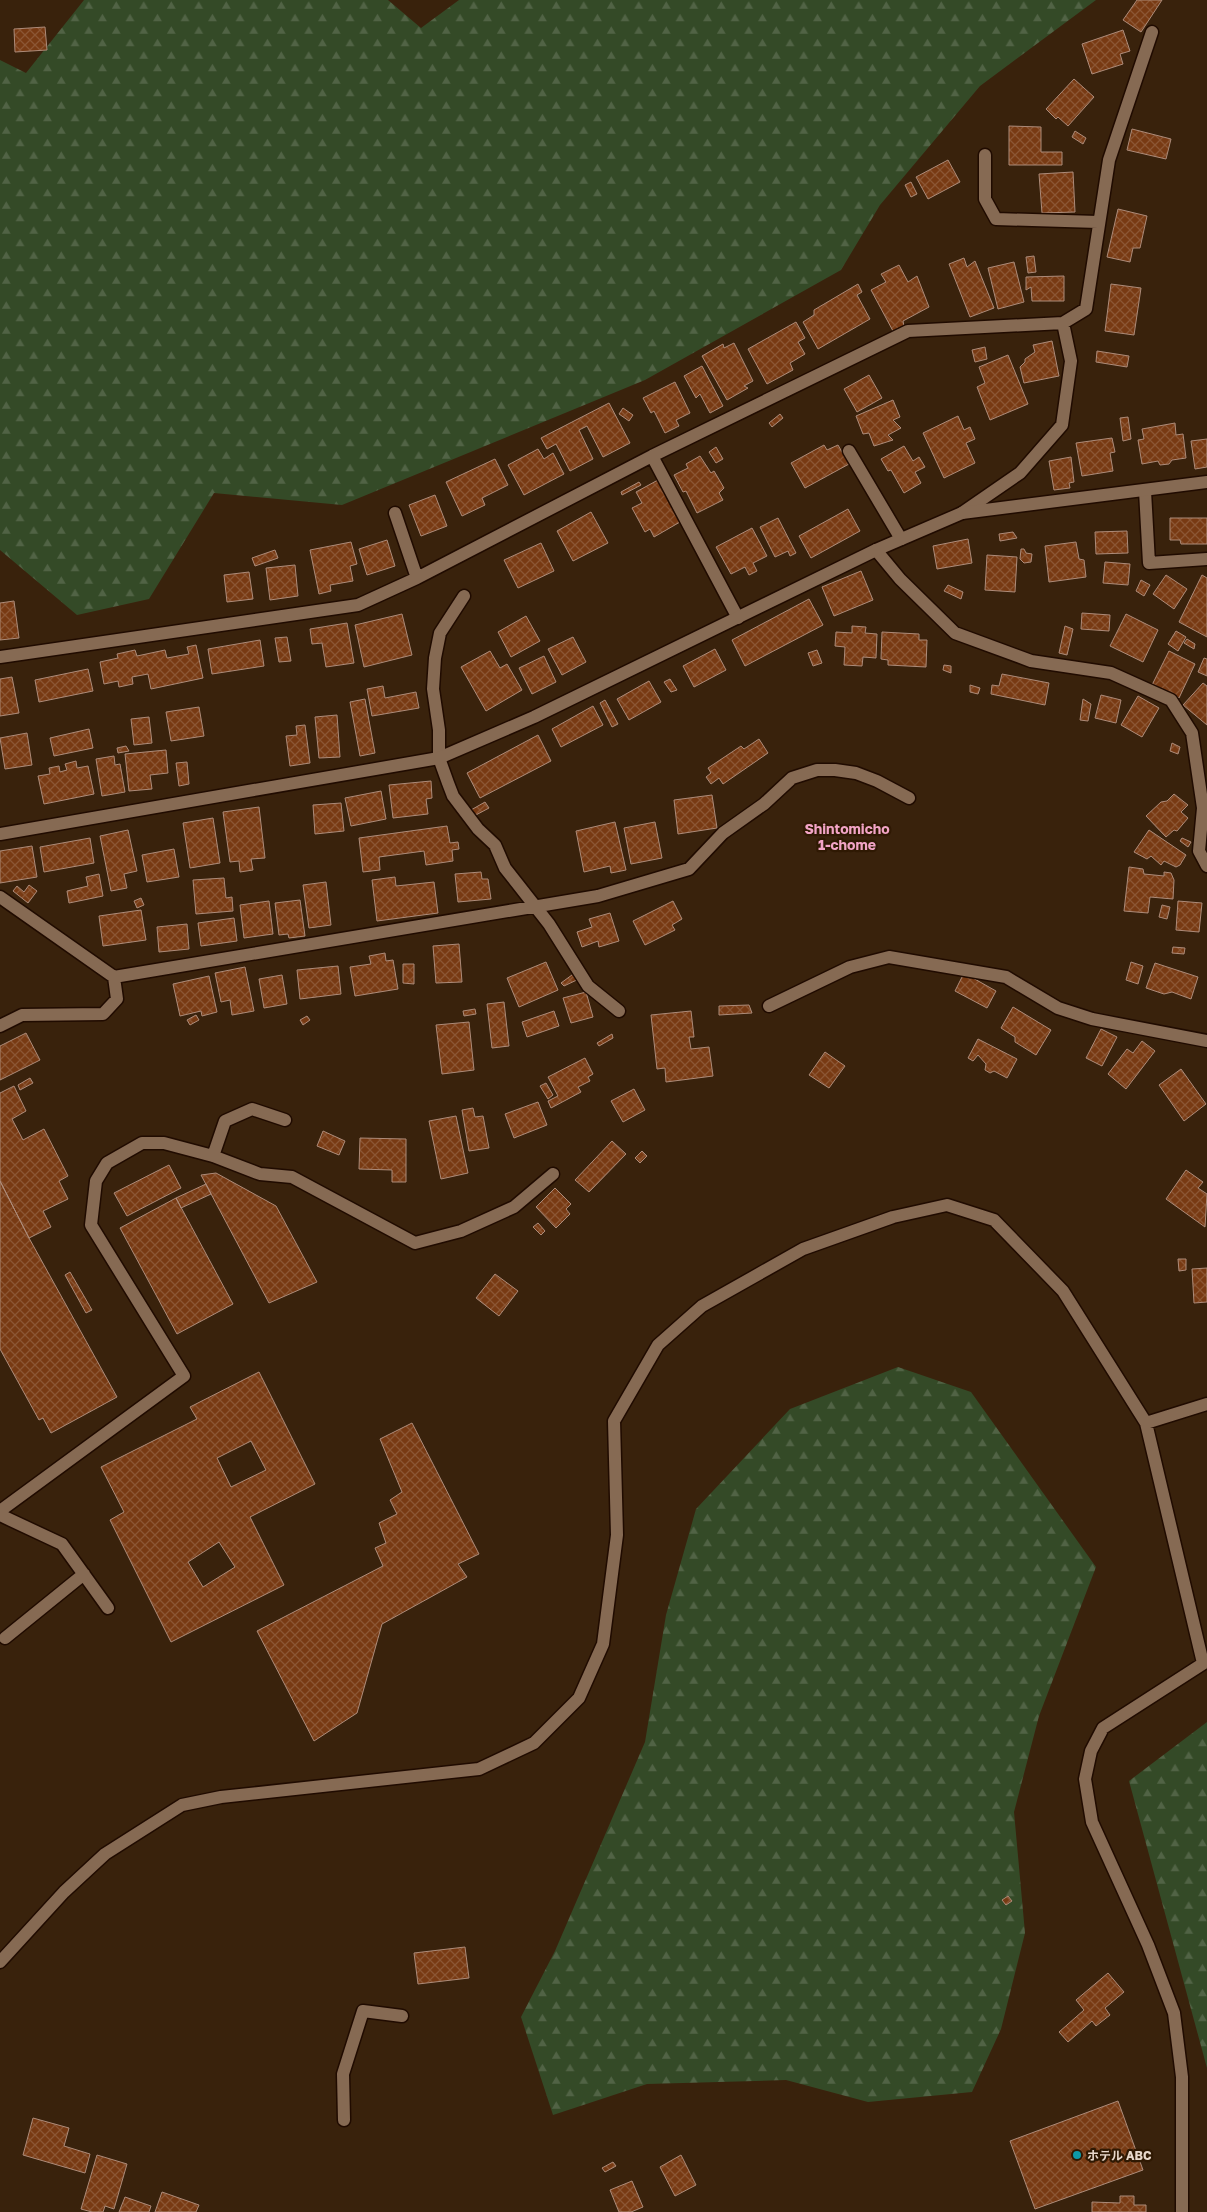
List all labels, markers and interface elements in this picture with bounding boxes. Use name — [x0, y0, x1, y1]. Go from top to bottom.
district label: Shintomicho 1-chome — [804, 820, 890, 853]
place label: ホテル ABC — [1087, 2148, 1152, 2163]
marker: ホテル ABC — [1071, 2149, 1083, 2161]

